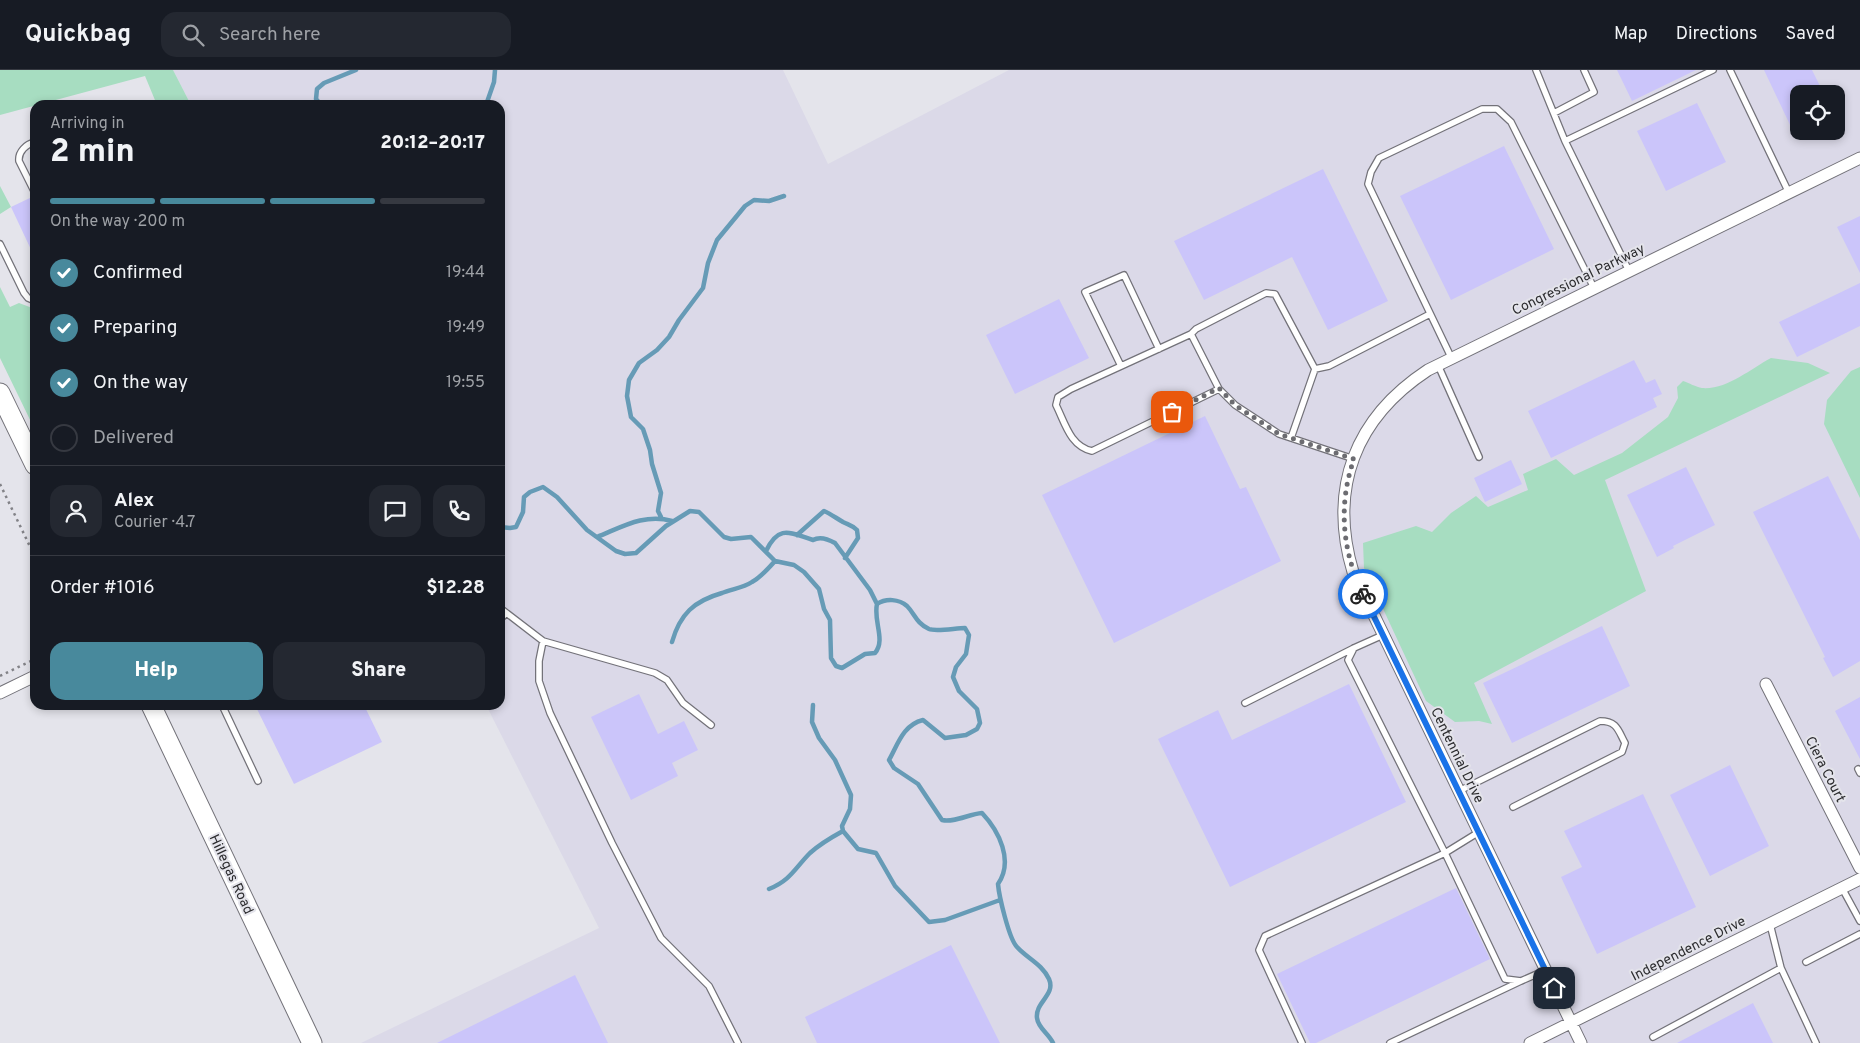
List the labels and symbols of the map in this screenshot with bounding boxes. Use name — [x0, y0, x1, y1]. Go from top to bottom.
street label: Congressional Parkway — [1510, 241, 1648, 320]
pin — [1151, 391, 1193, 433]
courier — [1338, 569, 1388, 619]
street label: Centennial Drive — [1426, 705, 1487, 806]
street label: Ciera Court — [1801, 734, 1849, 806]
street label: Hillegas Road — [205, 832, 257, 917]
street label: Independence Drive — [1629, 913, 1749, 986]
pin — [1533, 967, 1575, 1009]

